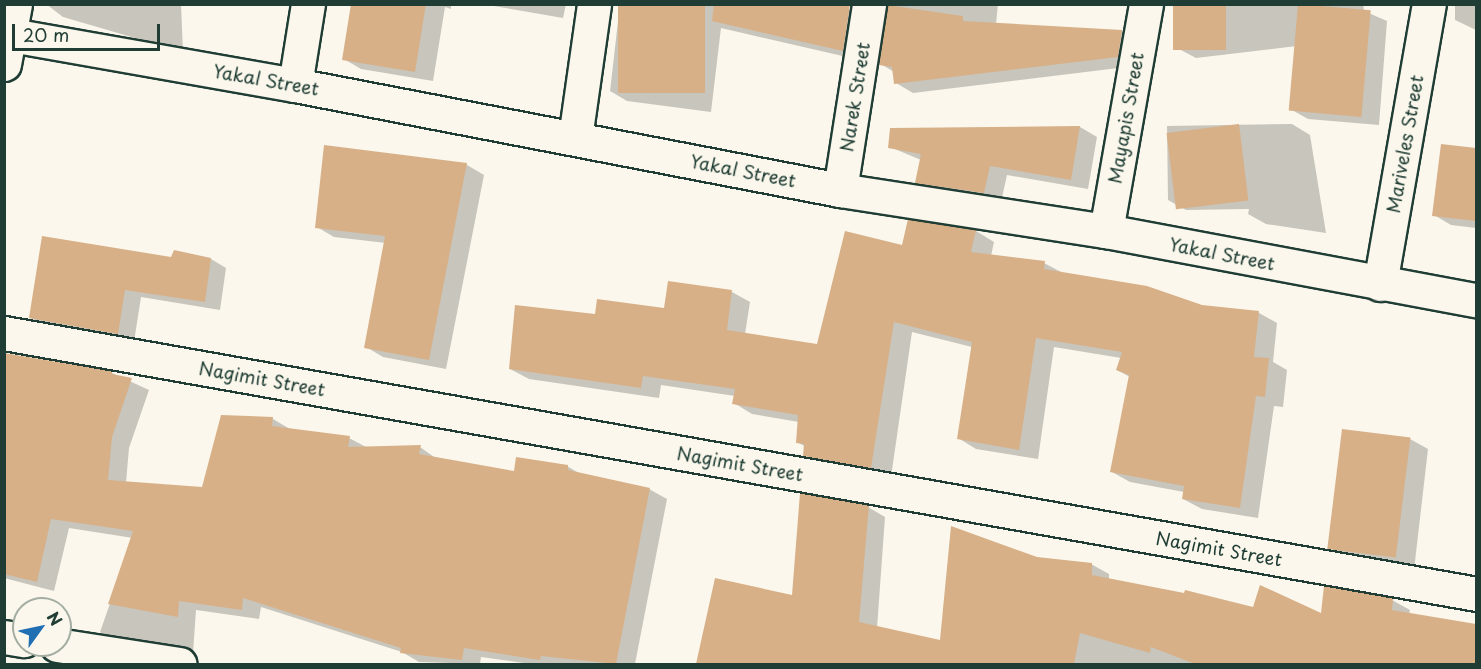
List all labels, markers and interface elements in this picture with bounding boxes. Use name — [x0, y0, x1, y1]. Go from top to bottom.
scale bar — [15, 12, 164, 50]
text: 20 m — [23, 21, 69, 48]
street label: Narek Street — [835, 39, 875, 155]
street label: Mayapis Street — [1104, 51, 1148, 185]
street label: Yakal Street — [211, 60, 321, 100]
street label: Mariveles Street — [1382, 73, 1428, 215]
street label: Yakal Street — [688, 150, 798, 192]
street label: Yakal Street — [1167, 233, 1277, 275]
street label: Nagimit Street — [196, 357, 328, 401]
street label: Nagimit Street — [674, 442, 806, 486]
street label: Nagimit Street — [1153, 527, 1285, 571]
north arrow — [12, 597, 72, 657]
text: N — [42, 606, 69, 630]

